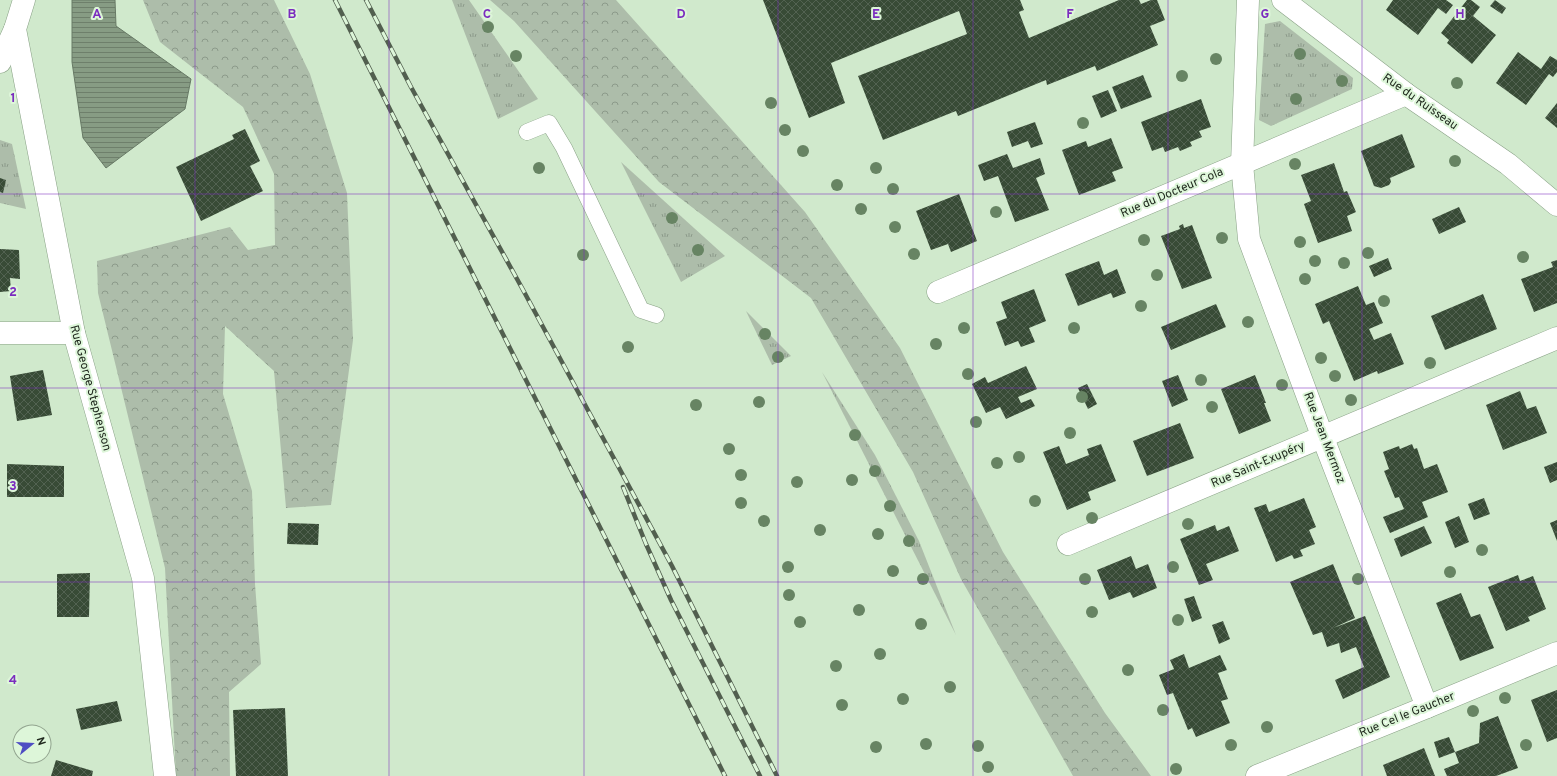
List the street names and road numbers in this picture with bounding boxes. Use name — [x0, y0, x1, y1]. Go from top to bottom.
street label: Rue du Ruisseau — [1379, 70, 1461, 134]
street label: Rue du Docteur Cola — [1118, 164, 1226, 222]
street label: Rue George Stephenson — [65, 323, 115, 453]
street label: Rue Jean Mermoz — [1299, 390, 1349, 486]
street label: Rue Saint-Exupéry — [1209, 438, 1307, 492]
street label: Rue Cel le Gaucher — [1357, 688, 1458, 742]

